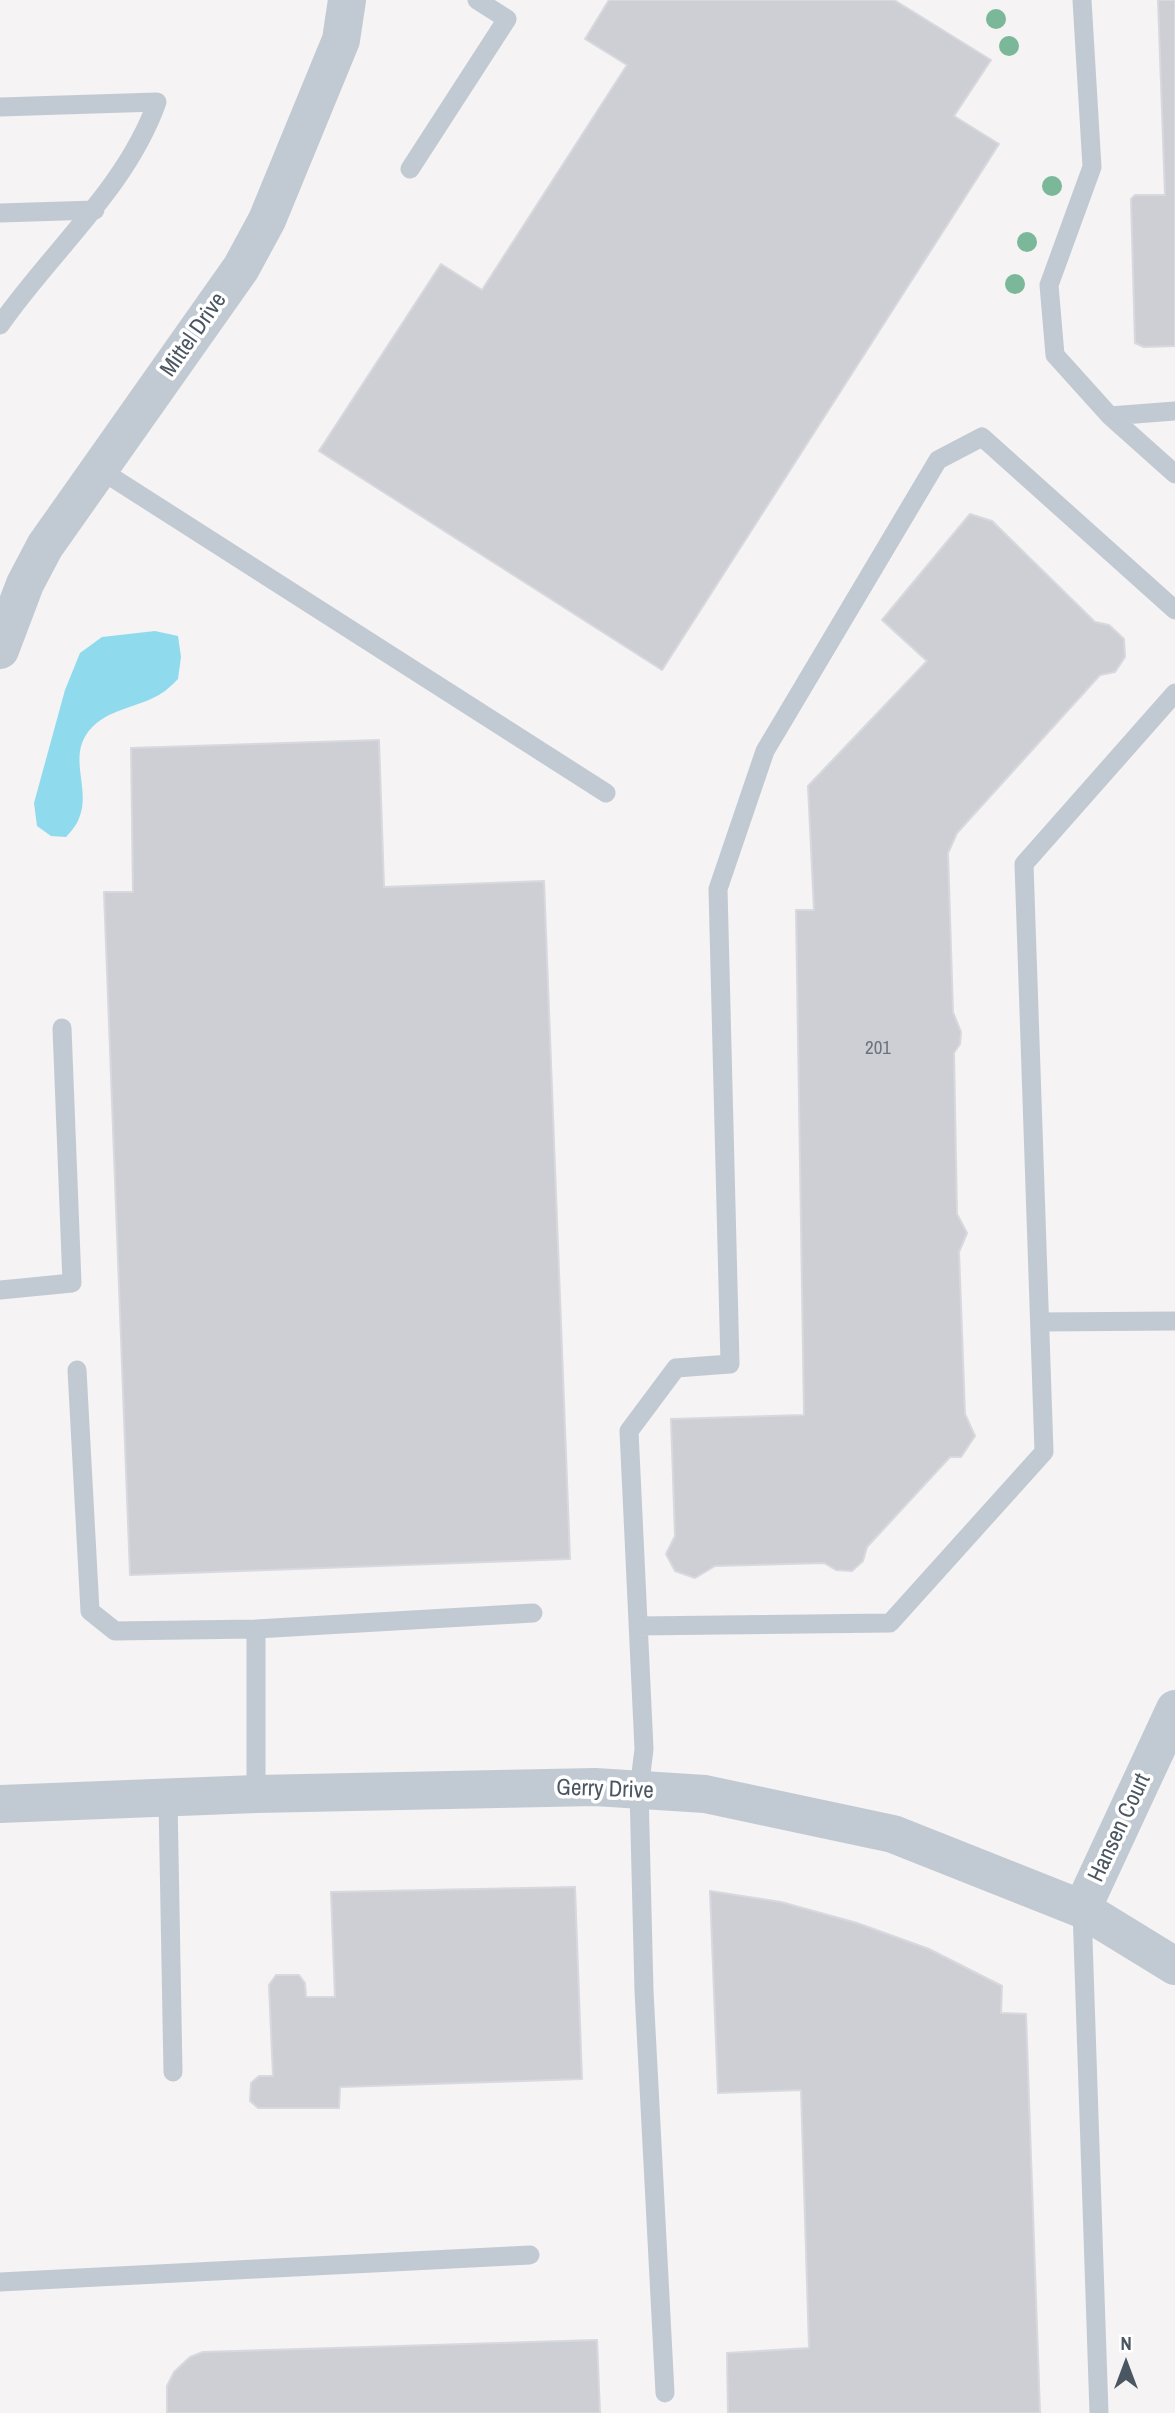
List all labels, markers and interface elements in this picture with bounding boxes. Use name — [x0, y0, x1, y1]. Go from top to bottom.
street label: Mittel Drive — [155, 288, 233, 382]
house number: 201 — [865, 1038, 891, 1060]
street label: Hansen Court — [1083, 1769, 1157, 1887]
street label: Gerry Drive — [556, 1775, 654, 1805]
north arrow — [1091, 2329, 1161, 2399]
text: N — [1120, 2330, 1132, 2356]

